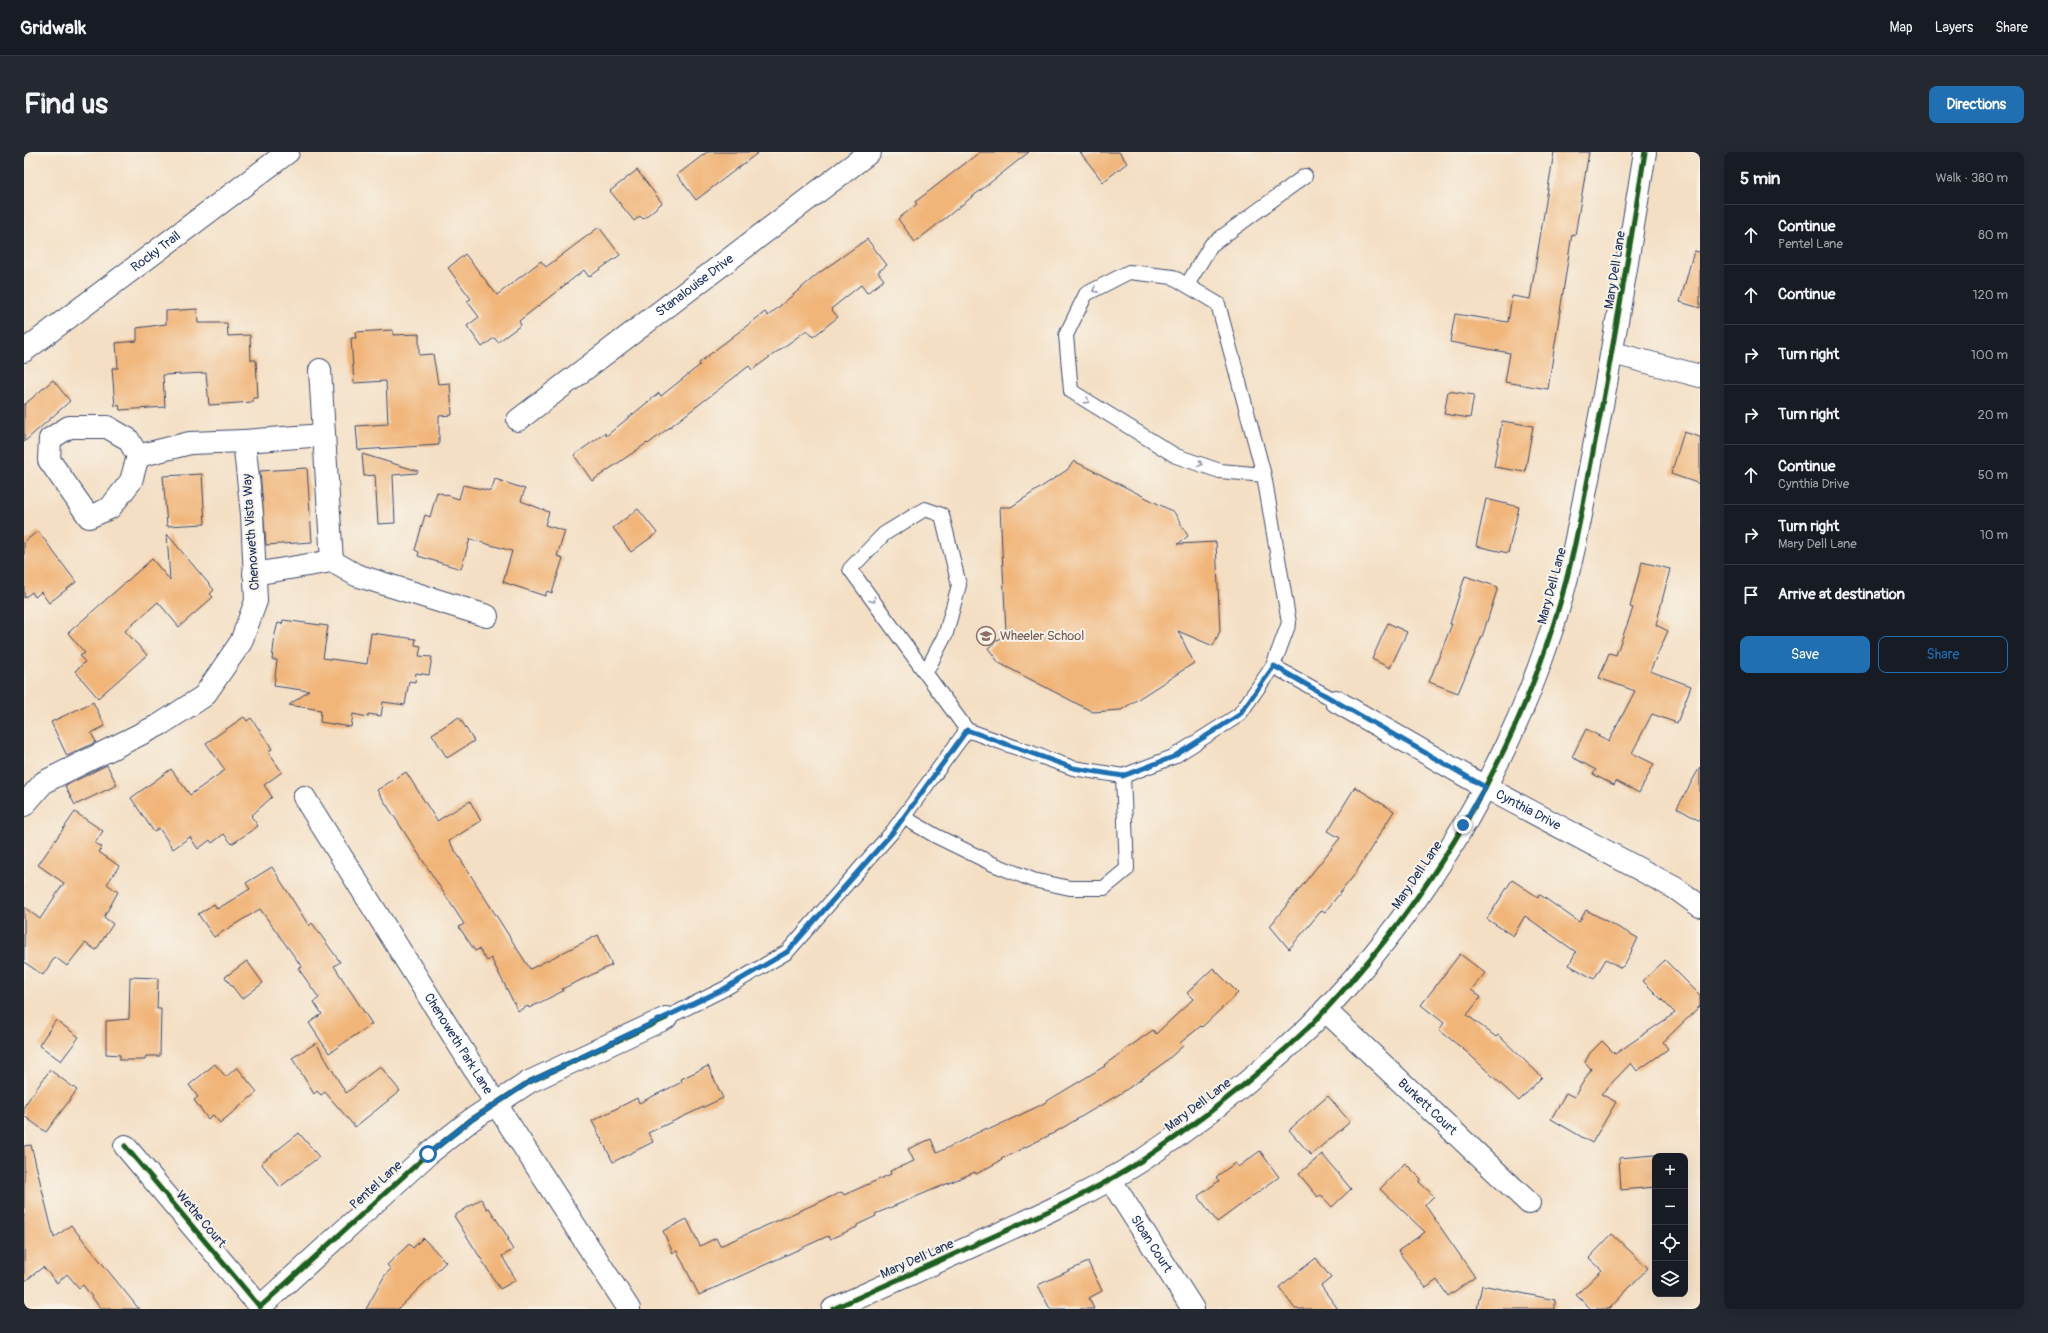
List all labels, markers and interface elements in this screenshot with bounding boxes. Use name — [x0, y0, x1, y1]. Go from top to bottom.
text: Gridwalk — [20, 16, 86, 40]
text: Map — [1890, 19, 1913, 36]
text: Layers — [1935, 19, 1973, 36]
text: Share — [1995, 19, 2028, 36]
button: Directions — [1929, 86, 2024, 123]
text: Find us — [24, 87, 108, 122]
text: 5 min — [1740, 168, 1780, 189]
text: Walk · 380 m — [1935, 170, 2008, 186]
text: Continue — [1778, 217, 1836, 236]
icon: ahead — [1740, 224, 1762, 246]
text: 80 m — [1978, 227, 2008, 243]
street label: Rocky Trail — [128, 228, 184, 275]
street label: Mary Dell Lane — [1601, 229, 1629, 310]
text: Pentel Lane — [1778, 236, 1843, 252]
street label: Stanalouise Drive — [652, 250, 737, 320]
icon: ahead — [1740, 284, 1762, 306]
one-way arrow — [1092, 285, 1099, 293]
text: Continue — [1778, 285, 1836, 304]
text: 120 m — [1972, 287, 2008, 303]
icon: right — [1740, 344, 1762, 366]
text: Turn right — [1778, 345, 1839, 364]
text: 100 m — [1971, 347, 2008, 363]
one-way arrow — [1083, 396, 1090, 404]
icon: right — [1740, 404, 1762, 426]
text: Turn right — [1778, 405, 1839, 424]
text: 20 m — [1977, 407, 2008, 423]
text: Continue — [1778, 457, 1836, 476]
one-way arrow — [1197, 460, 1204, 468]
icon: ahead — [1740, 464, 1762, 486]
text: 50 m — [1978, 467, 2008, 483]
street label: Chenoweth Vista Way — [239, 473, 263, 591]
text: Cynthia Drive — [1778, 476, 1849, 492]
text: Turn right — [1778, 517, 1839, 536]
icon: right — [1740, 524, 1762, 546]
text: 10 m — [1980, 527, 2008, 543]
text: Mary Dell Lane — [1778, 536, 1857, 552]
street label: Mary Dell Lane — [1534, 545, 1570, 626]
icon: arrive — [1740, 584, 1762, 606]
text: Arrive at destination — [1778, 585, 1905, 604]
one-way arrow — [868, 596, 875, 603]
school or university icon: Wheeler School — [975, 625, 997, 647]
place label: Wheeler School — [1000, 628, 1084, 644]
button: Save — [1740, 636, 1870, 673]
button: Share — [1878, 636, 2008, 673]
street label: Cynthia Drive — [1493, 786, 1564, 834]
route end — [1454, 816, 1472, 834]
street label: Mary Dell Lane — [1388, 837, 1446, 912]
street label: Chenoweth Park Lane — [421, 990, 496, 1098]
street label: Mary Dell Lane — [1162, 1075, 1235, 1135]
street label: Burkett Court — [1395, 1075, 1461, 1139]
route start — [419, 1145, 437, 1163]
map controls — [1652, 1153, 1688, 1297]
button: + — [1652, 1153, 1688, 1189]
street label: Pentel Lane — [347, 1157, 406, 1213]
street label: Wethe Court — [173, 1187, 230, 1251]
button: − — [1652, 1189, 1688, 1225]
street label: Sloan Court — [1127, 1212, 1176, 1276]
button: locate — [1652, 1225, 1688, 1261]
street label: Mary Dell Lane — [878, 1235, 957, 1282]
button: layers — [1652, 1261, 1688, 1297]

